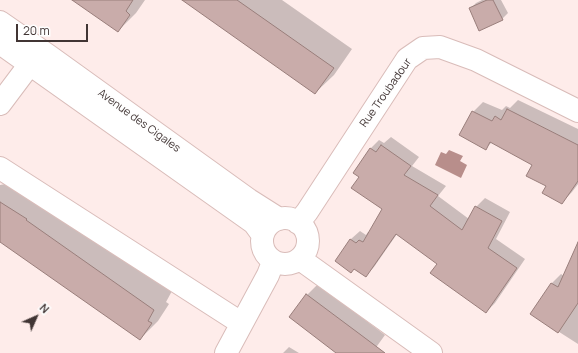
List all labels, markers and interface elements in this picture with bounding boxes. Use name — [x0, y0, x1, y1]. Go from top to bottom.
scale bar — [18, 16, 90, 42]
text: 20 m — [23, 22, 50, 39]
street label: Rue Troubadour — [357, 56, 415, 130]
street label: Avenue des Cigales — [95, 87, 183, 155]
north arrow — [16, 297, 56, 337]
text: N — [37, 300, 53, 316]

